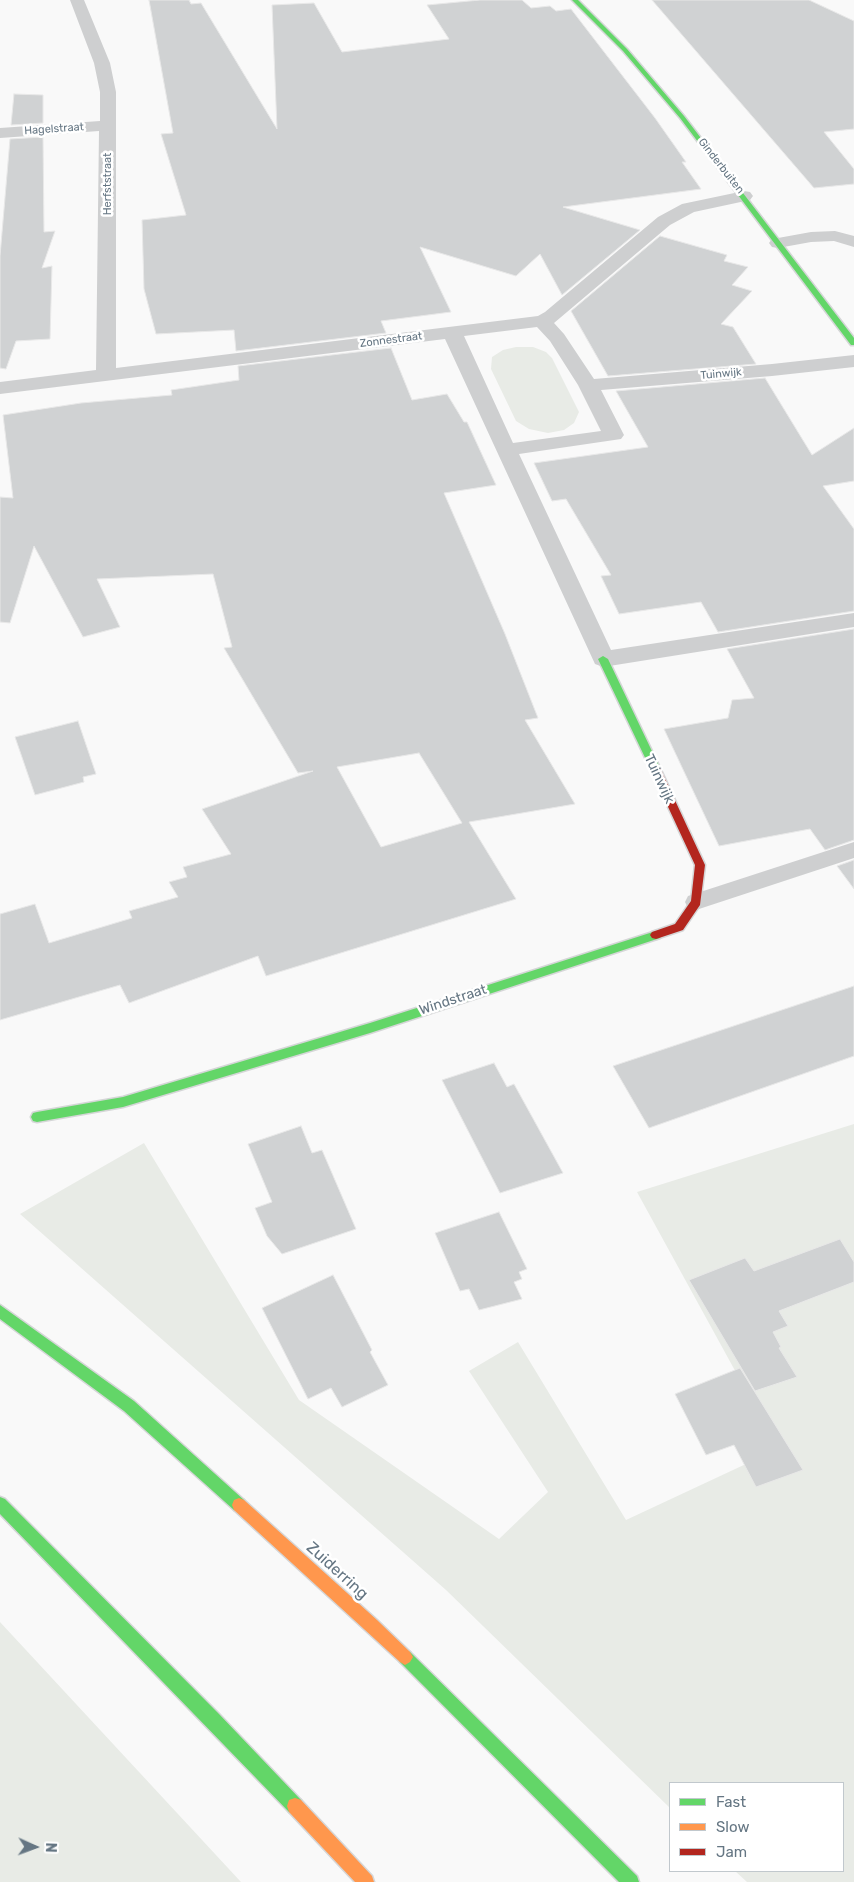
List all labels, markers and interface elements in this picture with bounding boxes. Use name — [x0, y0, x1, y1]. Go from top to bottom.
street label: Hagelstraat — [24, 120, 84, 138]
street label: Ginderbuiten — [695, 136, 747, 196]
street label: Herfststraat — [101, 153, 115, 215]
street label: Zonnestraat — [359, 330, 423, 350]
street label: Tuinwijk — [700, 366, 742, 382]
street label: Tuinwijk — [640, 752, 678, 806]
street label: Windstraat — [417, 981, 489, 1019]
street label: Zuiderring — [302, 1538, 372, 1604]
legend — [669, 1782, 844, 1872]
text: Fast — [716, 1793, 746, 1811]
text: Slow — [716, 1818, 749, 1836]
north arrow — [10, 1822, 60, 1872]
text: N — [42, 1842, 59, 1853]
text: Jam — [716, 1843, 747, 1861]

